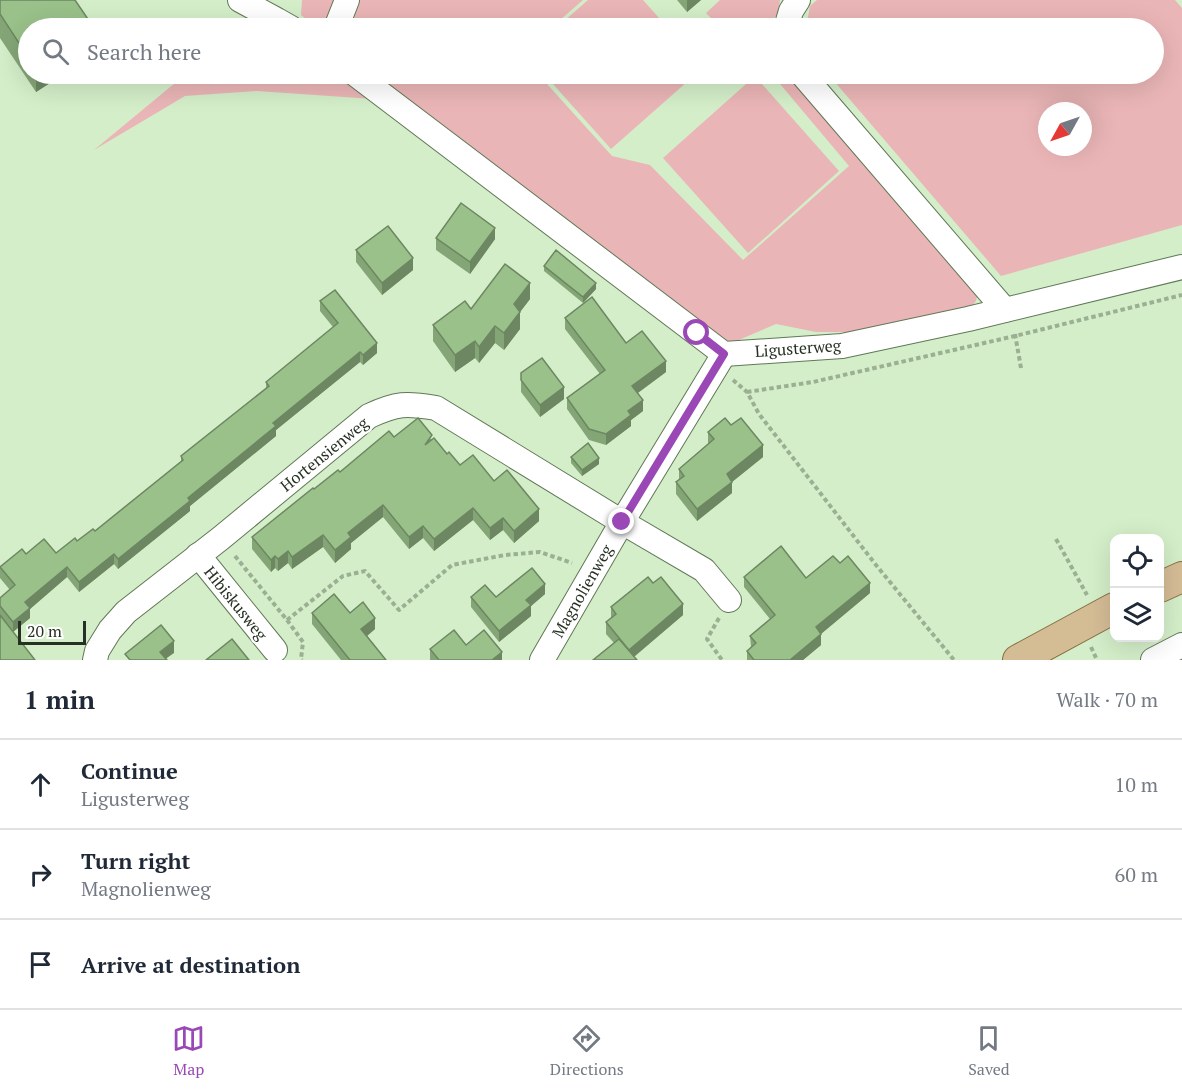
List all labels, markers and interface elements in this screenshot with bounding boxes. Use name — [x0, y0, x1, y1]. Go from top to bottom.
search box — [18, 18, 1164, 84]
icon: search — [39, 35, 72, 68]
text: Search here — [87, 37, 201, 66]
north arrow — [1038, 102, 1092, 156]
route start — [683, 319, 709, 345]
street label: Ligusterweg — [754, 334, 842, 362]
street label: Hortensienweg — [275, 411, 373, 496]
route end — [608, 508, 634, 534]
map controls — [1110, 534, 1164, 642]
button: locate — [1110, 534, 1164, 588]
street label: Magnolienweg — [547, 540, 618, 641]
street label: Hibiskusweg — [199, 561, 273, 645]
button: layers — [1110, 588, 1164, 642]
scale bar — [18, 618, 86, 646]
text: 20 m — [27, 620, 62, 642]
text: 1 min — [24, 682, 95, 716]
text: Walk · 70 m — [1056, 686, 1158, 713]
text: Continue — [81, 756, 178, 785]
icon: ahead — [24, 768, 57, 801]
text: 10 m — [1115, 771, 1158, 798]
text: Ligusterweg — [81, 785, 189, 812]
text: Turn right — [81, 846, 190, 875]
icon: right — [24, 858, 57, 891]
text: 60 m — [1115, 861, 1158, 888]
text: Magnolienweg — [81, 875, 211, 902]
icon: arrive — [24, 948, 57, 981]
text: Arrive at destination — [81, 950, 300, 979]
tab: Map — [172, 1022, 205, 1080]
tab: Directions — [550, 1022, 624, 1080]
tab: Saved — [968, 1022, 1010, 1080]

